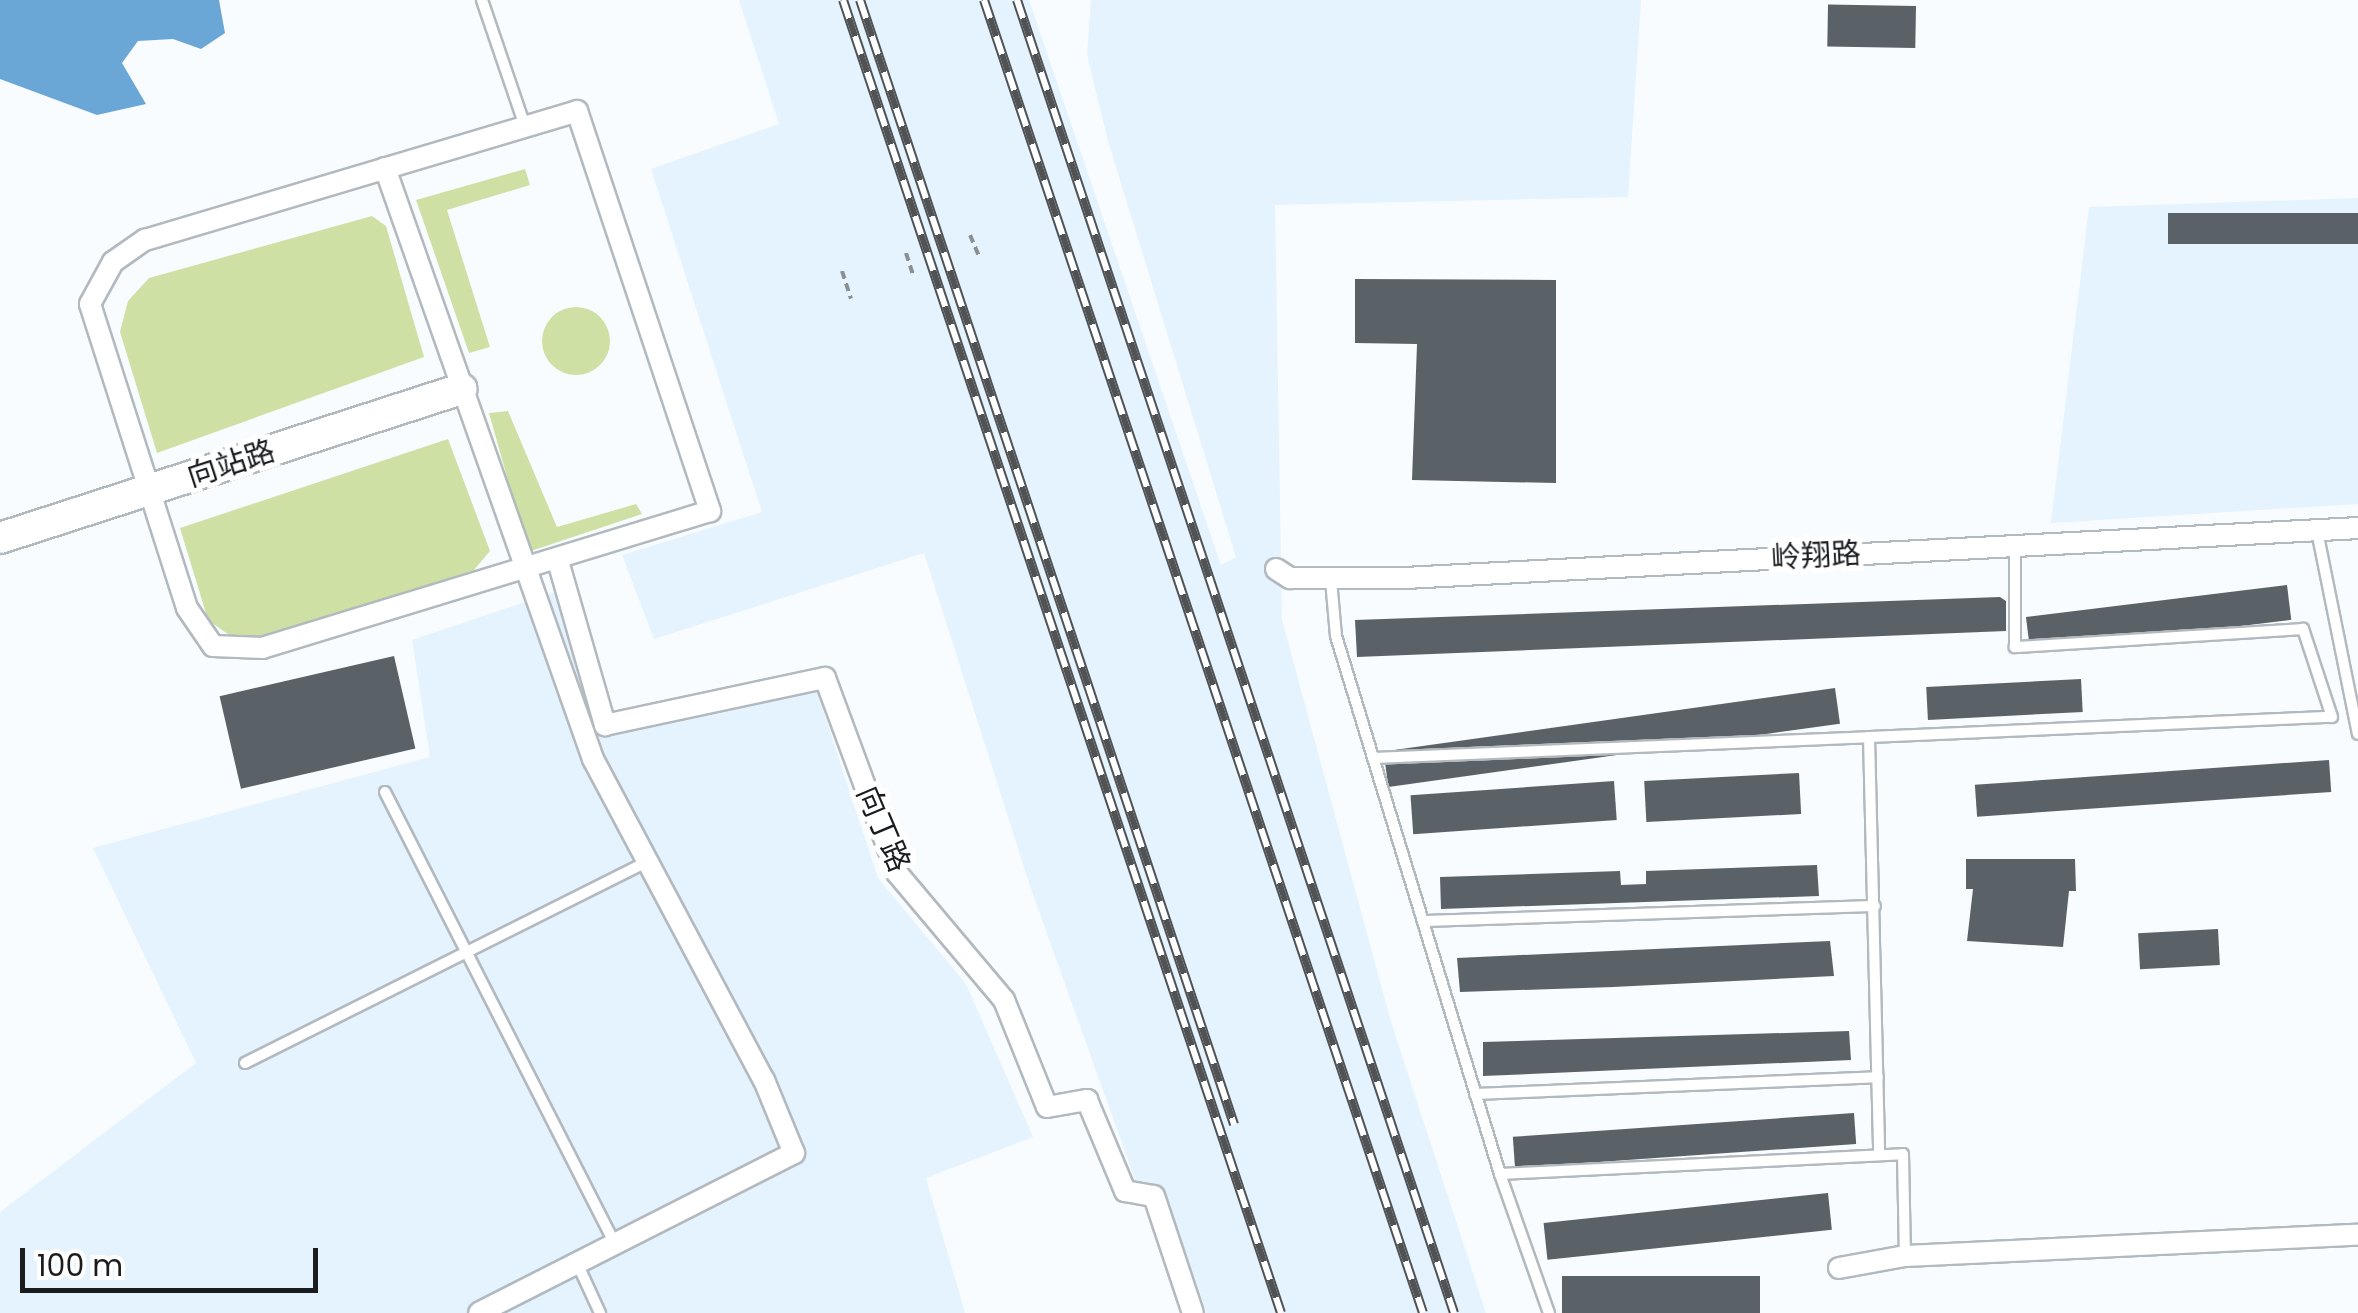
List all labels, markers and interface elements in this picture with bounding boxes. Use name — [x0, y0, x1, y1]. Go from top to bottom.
street label: 向站路 — [183, 433, 279, 495]
street label: 岭翔路 — [1770, 536, 1862, 576]
street label: 向丁路 — [849, 781, 917, 877]
scale bar — [25, 1228, 322, 1290]
text: 100 m — [37, 1244, 123, 1287]

